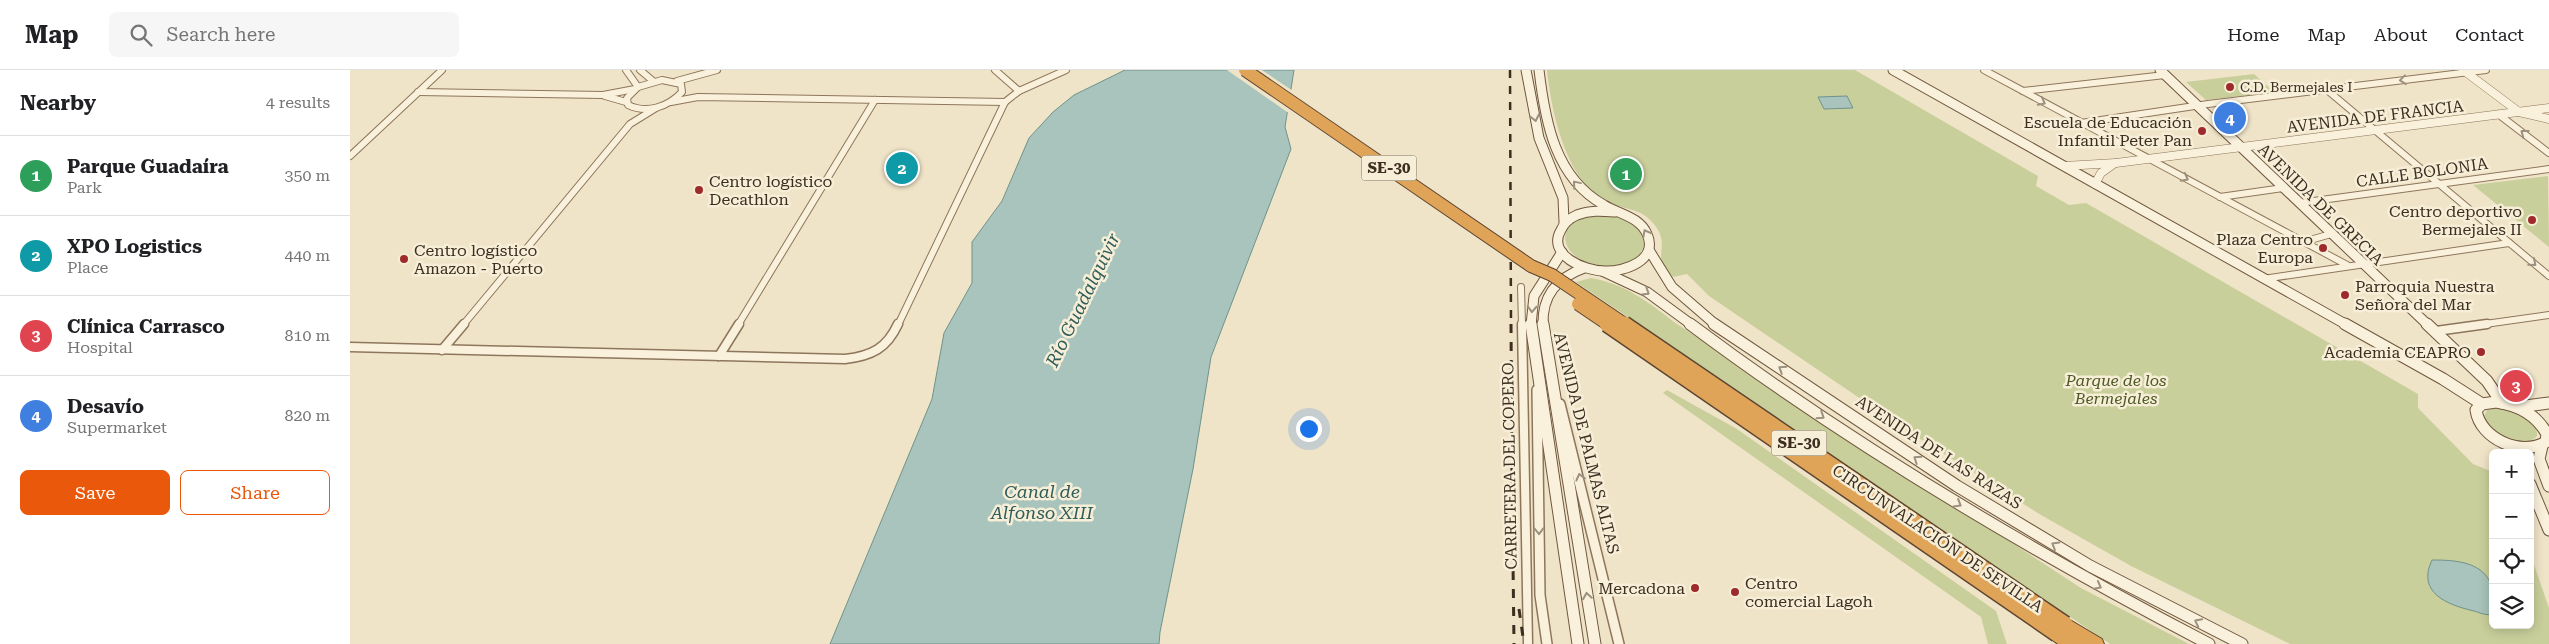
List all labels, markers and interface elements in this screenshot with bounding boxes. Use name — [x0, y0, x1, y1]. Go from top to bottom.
search box — [109, 12, 459, 57]
text: Map — [25, 21, 79, 49]
icon: search — [127, 21, 155, 49]
text: Search here — [167, 23, 275, 46]
text: Home — [2227, 24, 2279, 45]
text: Map — [2307, 24, 2346, 45]
text: About — [2374, 24, 2427, 45]
text: Contact — [2455, 24, 2524, 45]
one-way arrow — [2399, 74, 2407, 85]
place label: C.D. Bermejales I — [2240, 79, 2353, 95]
marker: C.D. Bermejales I — [2224, 81, 2236, 93]
text: Nearby — [20, 91, 96, 115]
text: 4 results — [266, 93, 330, 112]
one-way arrow — [2037, 96, 2046, 106]
street label: AVENIDA DE FRANCIA — [2286, 96, 2465, 137]
pin: 4 — [2214, 99, 2246, 137]
one-way arrow — [1529, 113, 1539, 122]
place label: Escuela de Educación Infantil Peter Pan — [2024, 113, 2192, 150]
marker: Escuela de Educación Infantil Peter Pan — [2196, 125, 2208, 137]
one-way arrow — [2521, 131, 2530, 139]
street label: AVENIDA DE GRECIA — [2254, 140, 2388, 270]
pin: 2 — [886, 149, 918, 187]
street label: CALLE BOLONIA — [2355, 154, 2490, 191]
text: Parque Guadaíra — [67, 155, 229, 178]
pin: 1 — [1610, 155, 1642, 193]
road number: SE-30 — [1362, 156, 1416, 180]
text: 1 — [32, 166, 40, 185]
text: 350 m — [284, 166, 330, 185]
place label: Centro logístico Decathlon — [709, 172, 832, 209]
one-way arrow — [2180, 172, 2189, 182]
text: Park — [67, 178, 102, 197]
one-way arrow — [1573, 180, 1582, 189]
marker: Centro logístico Decathlon — [693, 184, 705, 196]
place label: Centro deportivo Bermejales II — [2389, 202, 2522, 239]
marker: Centro deportivo Bermejales II — [2526, 214, 2538, 226]
water label: Río Guadalquivir — [1041, 229, 1124, 371]
one-way arrow — [1642, 230, 1652, 239]
place label: Plaza Centro Europa — [2216, 230, 2313, 267]
text: XPO Logistics — [67, 235, 202, 258]
place label: Centro logístico Amazon - Puerto — [414, 241, 543, 278]
marker: Plaza Centro Europa — [2317, 242, 2329, 254]
text: 2 — [32, 246, 40, 265]
text: 440 m — [284, 246, 330, 265]
marker: Centro logístico Amazon - Puerto — [398, 253, 410, 265]
text: Place — [67, 258, 108, 277]
one-way arrow — [2528, 258, 2537, 267]
place label: Parroquia Nuestra Señora del Mar — [2355, 277, 2495, 314]
one-way arrow — [1640, 285, 1649, 295]
marker: Parroquia Nuestra Señora del Mar — [2339, 289, 2351, 301]
one-way arrow — [1527, 306, 1538, 314]
text: Clínica Carrasco — [67, 315, 225, 338]
text: 3 — [32, 326, 40, 345]
text: 810 m — [284, 326, 330, 345]
street label: AVENIDA DE PALMAS ALTAS — [1550, 330, 1623, 556]
text: Hospital — [67, 338, 133, 357]
place label: Academia CEAPRO — [2324, 343, 2471, 362]
marker: Academia CEAPRO — [2475, 346, 2487, 358]
street label: CARRETERA DEL COPERO — [1498, 362, 1521, 570]
one-way arrow — [1778, 366, 1788, 375]
pin: 3 — [2500, 367, 2532, 405]
park label: Parque de los Bermejales — [2065, 371, 2166, 408]
street label: AVENIDA DE LAS RAZAS — [1852, 392, 2025, 513]
text: Desavío — [67, 395, 144, 418]
text: 4 — [32, 406, 40, 425]
text: 820 m — [284, 406, 330, 425]
one-way arrow — [1816, 410, 1825, 419]
your location — [1296, 416, 1322, 442]
text: Supermarket — [67, 418, 167, 437]
road number: SE-30 — [1772, 430, 1826, 456]
map controls — [2489, 449, 2534, 629]
button: + — [2489, 449, 2534, 494]
one-way arrow — [1913, 456, 1923, 465]
street label: CIRCUNVALACIÓN DE SEVILLA — [1829, 461, 2047, 617]
button: Save — [20, 470, 170, 515]
button: Share — [180, 470, 330, 515]
one-way arrow — [1575, 473, 1586, 482]
water label: Canal de Alfonso XIII — [990, 481, 1094, 523]
button: − — [2489, 494, 2534, 539]
one-way arrow — [1952, 497, 1961, 507]
one-way arrow — [1534, 527, 1544, 535]
button: locate — [2489, 539, 2534, 584]
one-way arrow — [2052, 541, 2061, 551]
place label: Centro comercial Lagoh — [1745, 574, 1873, 611]
place label: Mercadona — [1598, 579, 1685, 598]
one-way arrow — [2093, 580, 2102, 590]
marker: Mercadona — [1689, 582, 1701, 594]
button: layers — [2489, 584, 2534, 629]
marker: Centro comercial Lagoh — [1729, 586, 1741, 598]
one-way arrow — [1582, 592, 1593, 600]
one-way arrow — [2195, 618, 2204, 628]

